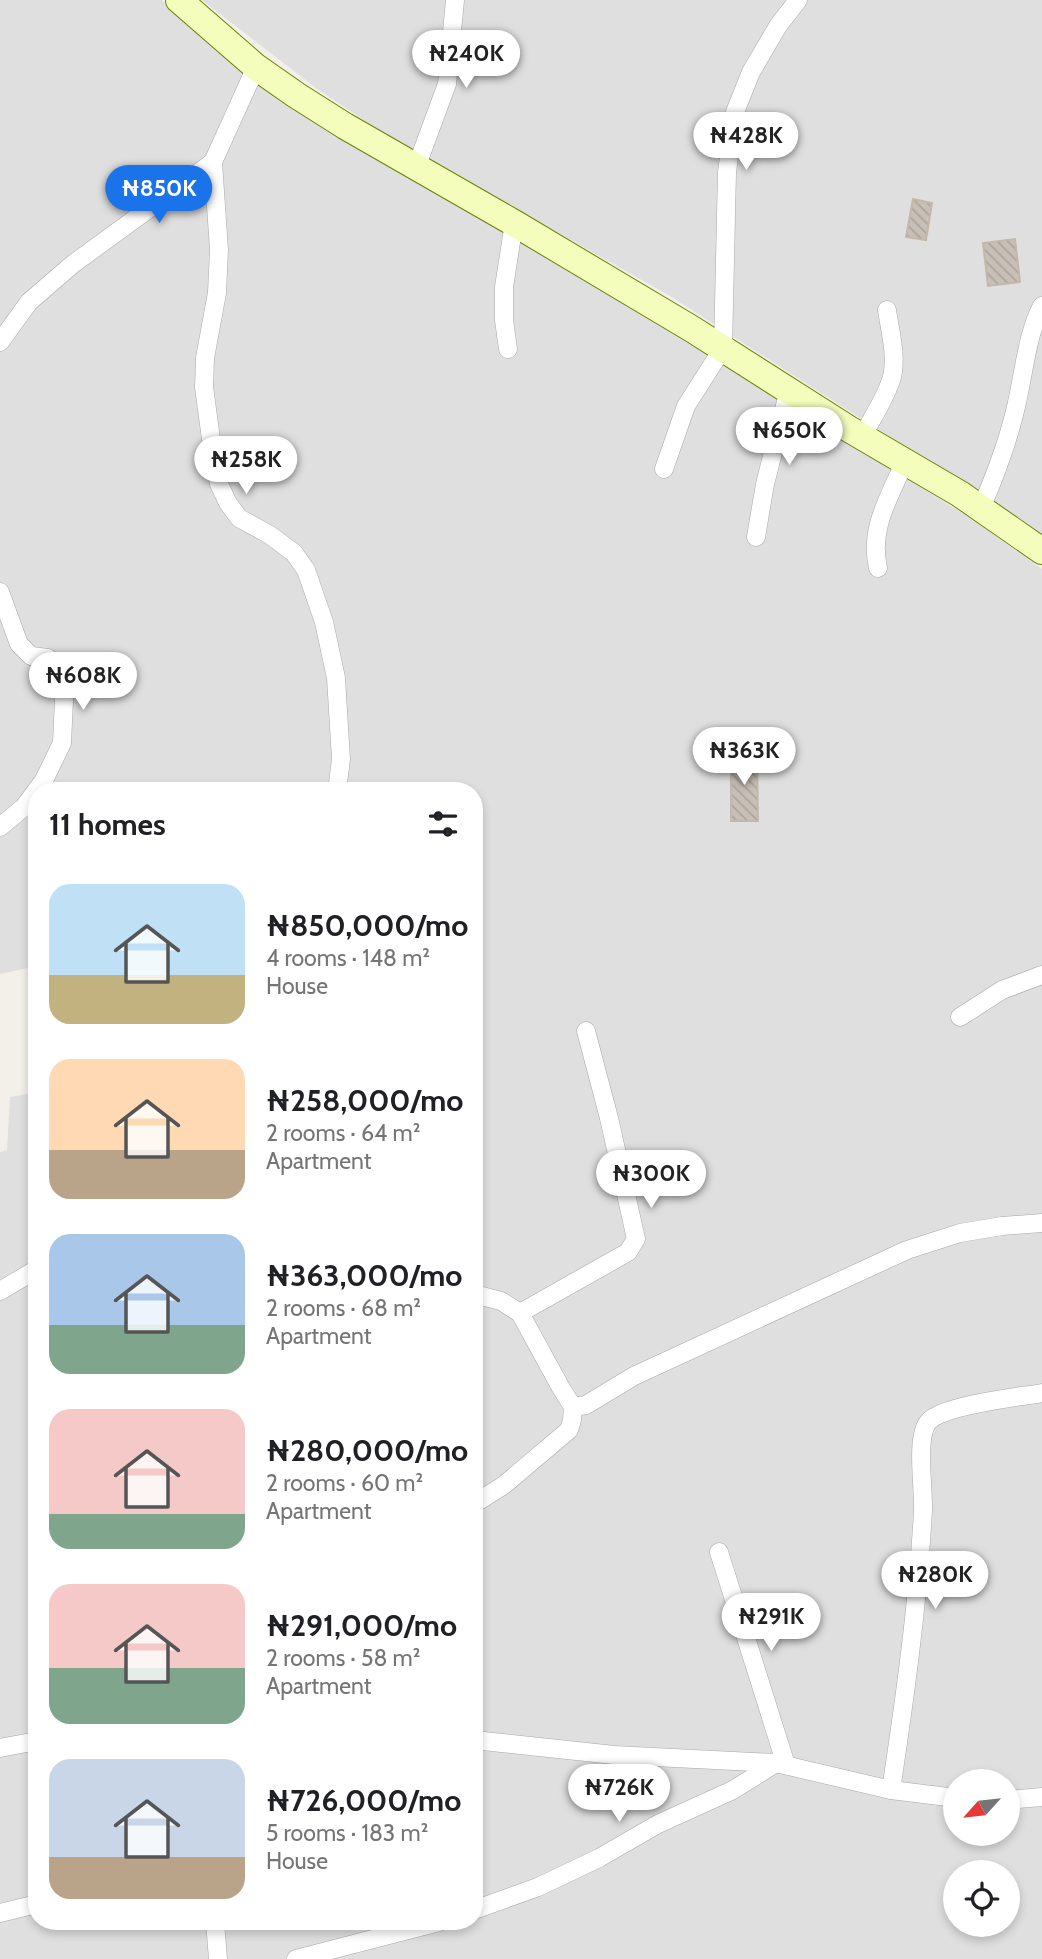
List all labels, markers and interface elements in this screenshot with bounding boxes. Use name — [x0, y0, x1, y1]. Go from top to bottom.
pin: ₦240K — [417, 31, 515, 90]
text: ₦240K — [428, 39, 504, 67]
pin: ₦428K — [697, 113, 795, 172]
text: ₦428K — [709, 121, 783, 149]
pin: ₦850K — [110, 166, 208, 225]
text: ₦850K — [121, 174, 197, 202]
pin: ₦650K — [740, 407, 838, 467]
text: ₦650K — [752, 416, 826, 444]
pin: ₦258K — [197, 436, 295, 496]
text: ₦258K — [210, 445, 282, 473]
pin: ₦608K — [34, 652, 132, 712]
text: ₦608K — [45, 661, 121, 689]
pin: ₦363K — [695, 728, 793, 787]
text: ₦363K — [709, 736, 779, 764]
icon: filters — [424, 805, 462, 843]
text: 11 homes — [49, 806, 166, 843]
text: ₦850,000/mo — [266, 907, 468, 944]
icon: home — [105, 912, 189, 996]
text: 4 rooms · 148 m² — [266, 944, 430, 972]
text: House — [266, 972, 328, 1000]
text: ₦258,000/mo — [266, 1082, 463, 1119]
icon: home — [105, 1087, 189, 1171]
text: 2 rooms · 64 m² — [266, 1119, 420, 1147]
text: Apartment — [266, 1147, 371, 1175]
pin: ₦300K — [602, 1150, 700, 1210]
text: ₦300K — [612, 1159, 690, 1187]
text: ₦363,000/mo — [266, 1257, 462, 1294]
icon: home — [105, 1262, 189, 1346]
text: 2 rooms · 68 m² — [266, 1294, 421, 1322]
text: Apartment — [266, 1322, 371, 1350]
text: ₦280,000/mo — [266, 1432, 468, 1469]
icon: home — [105, 1437, 189, 1521]
text: 2 rooms · 60 m² — [266, 1469, 423, 1497]
text: Apartment — [266, 1497, 371, 1525]
pin: ₦280K — [886, 1552, 984, 1611]
text: ₦280K — [897, 1560, 973, 1588]
pin: ₦291K — [722, 1594, 820, 1653]
text: ₦291K — [738, 1602, 804, 1630]
text: ₦291,000/mo — [266, 1607, 457, 1644]
icon: home — [105, 1612, 189, 1696]
text: 2 rooms · 58 m² — [266, 1644, 420, 1672]
text: Apartment — [266, 1672, 371, 1700]
pin: ₦726K — [570, 1764, 668, 1824]
north arrow — [943, 1769, 1020, 1846]
map controls — [943, 1769, 1020, 1937]
text: ₦726K — [584, 1773, 654, 1801]
text: ₦726,000/mo — [266, 1782, 461, 1819]
icon: home — [105, 1787, 189, 1871]
text: 5 rooms · 183 m² — [266, 1819, 428, 1847]
text: House — [266, 1847, 328, 1875]
button: locate — [943, 1860, 1020, 1937]

